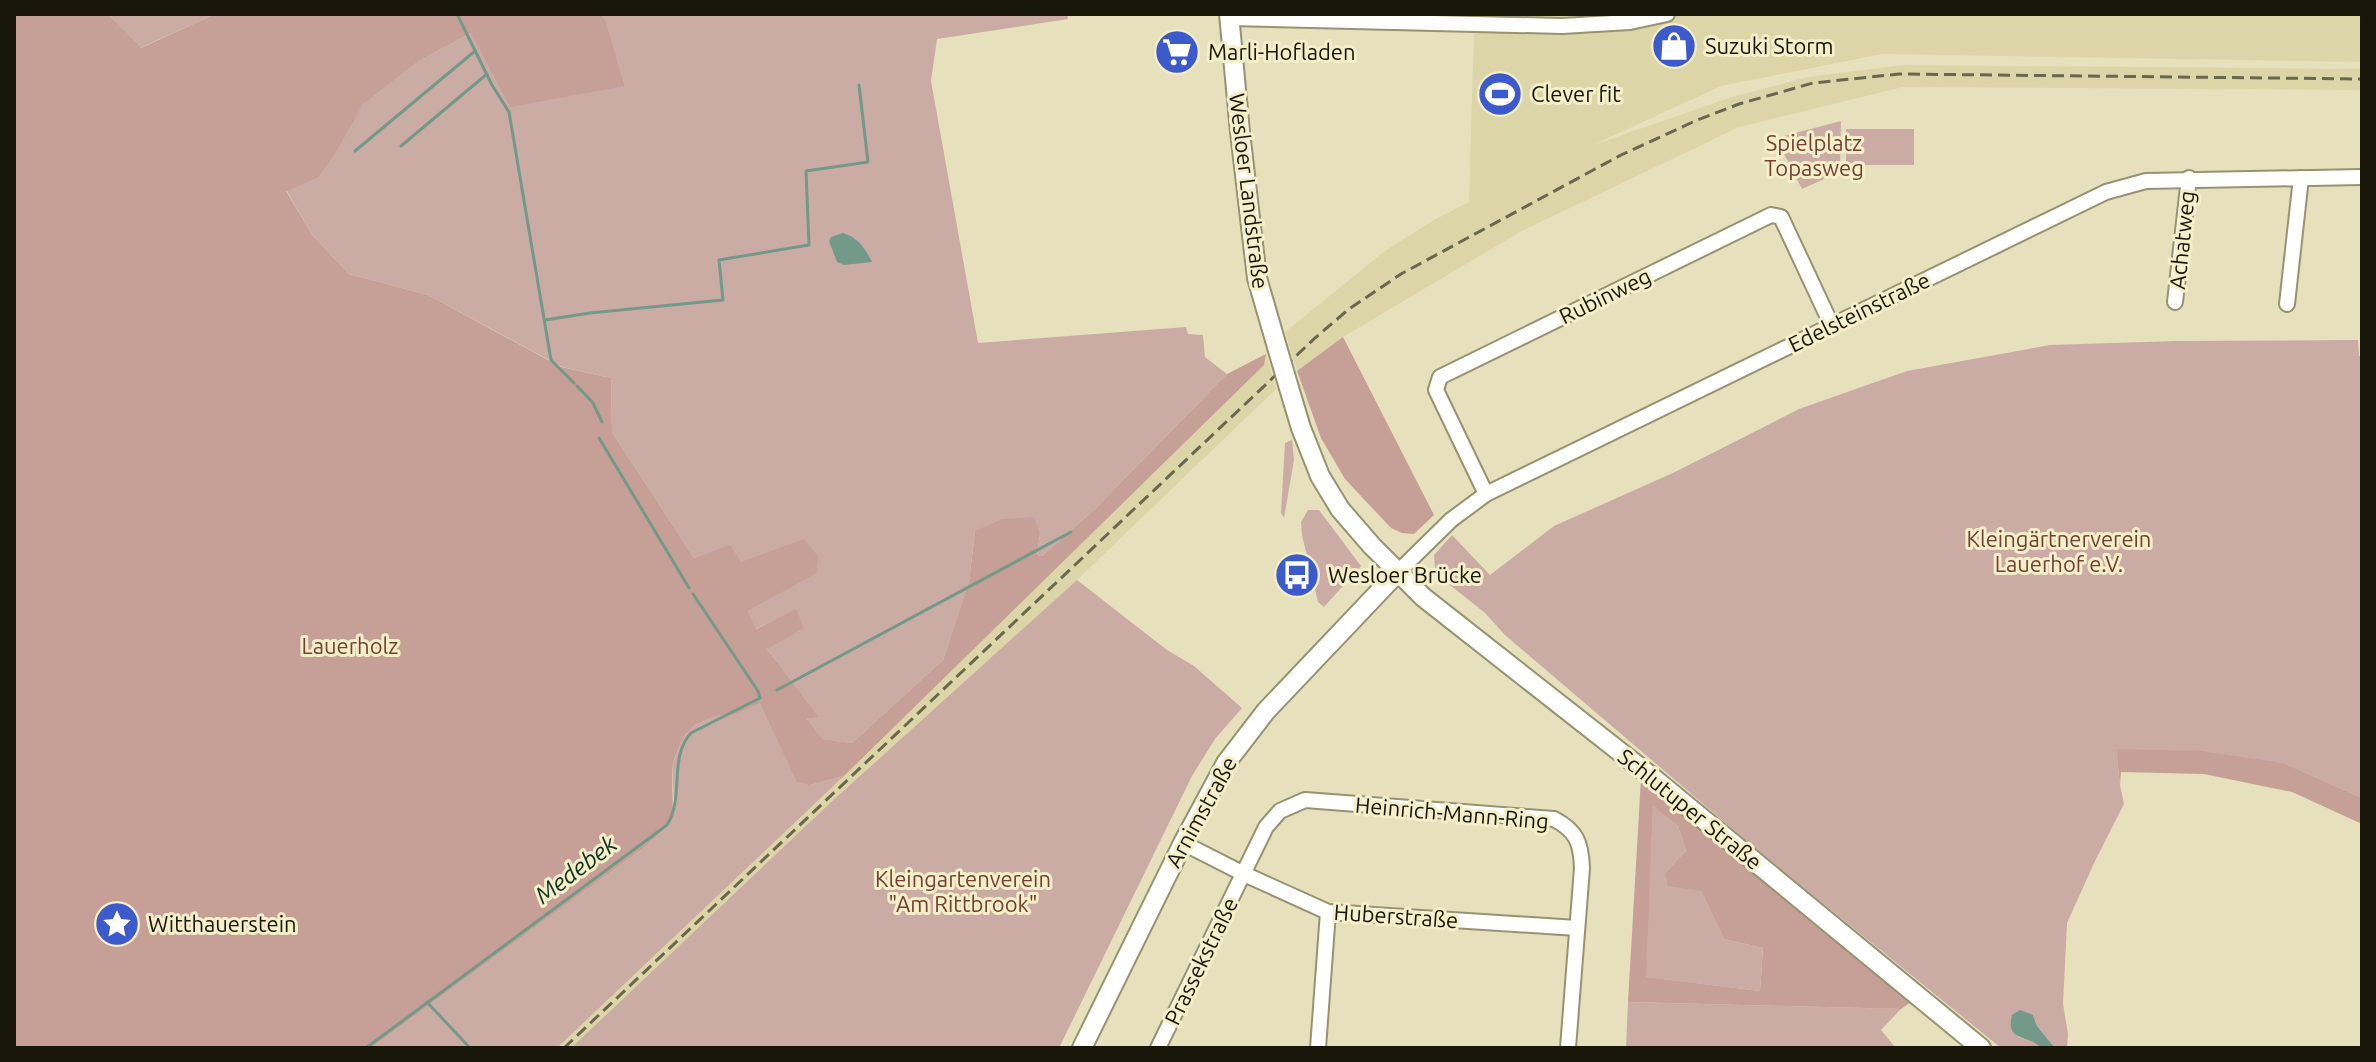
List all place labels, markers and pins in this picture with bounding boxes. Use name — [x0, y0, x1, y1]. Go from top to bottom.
shop icon: Suzuki Storm — [1650, 22, 1698, 70]
supermarket icon: Marli-Hofladen — [1153, 28, 1201, 76]
place label: Suzuki Storm — [1705, 33, 1834, 58]
place label: Marli-Hofladen — [1208, 39, 1356, 64]
sports icon: Clever fit — [1476, 70, 1524, 118]
place label: Clever fit — [1531, 81, 1621, 106]
bus stop icon: Wesloer Brücke — [1273, 551, 1321, 599]
place label: Wesloer Brücke — [1328, 562, 1482, 587]
place icon: Witthauerstein — [93, 900, 141, 948]
place label: Witthauerstein — [148, 911, 297, 936]

